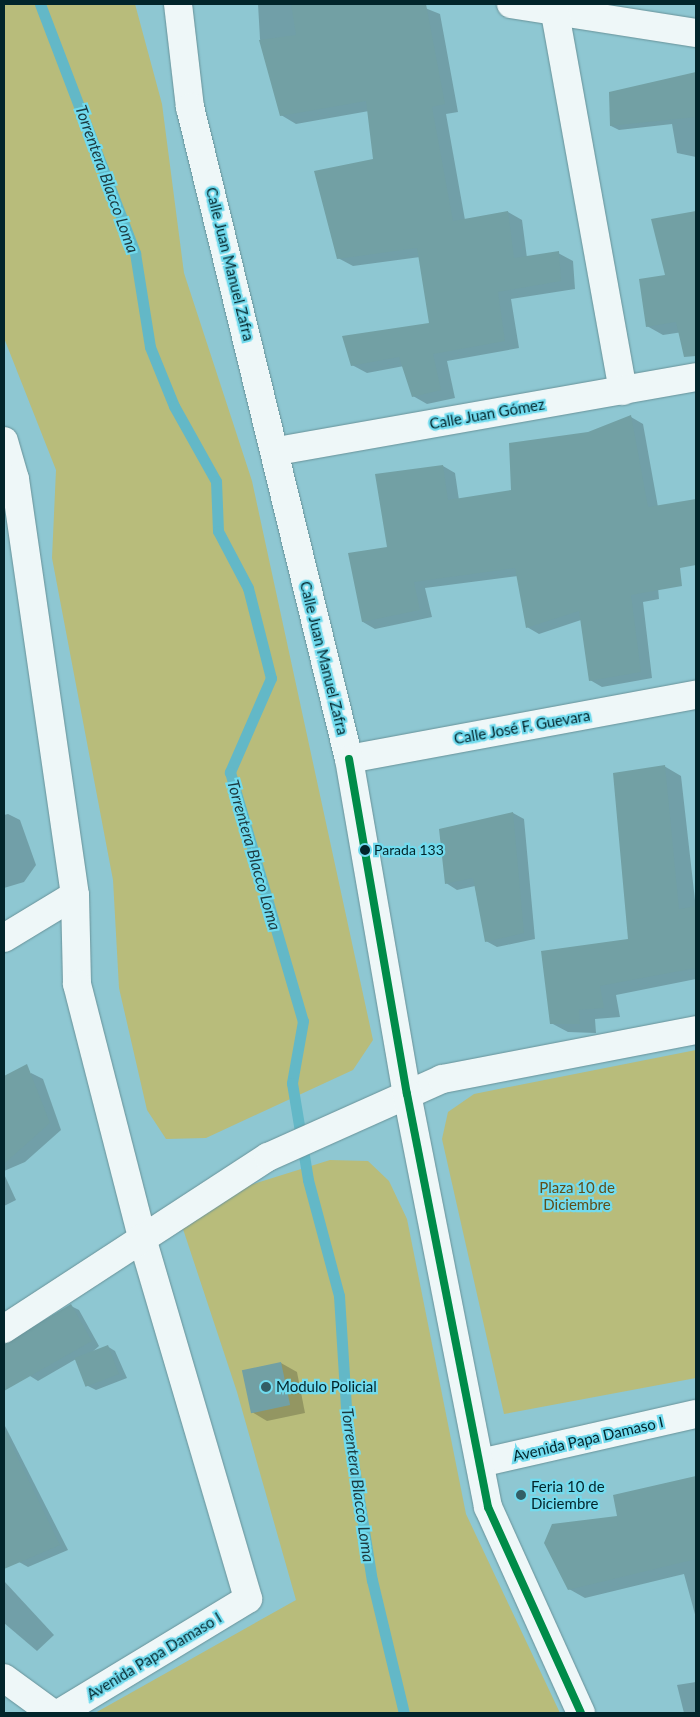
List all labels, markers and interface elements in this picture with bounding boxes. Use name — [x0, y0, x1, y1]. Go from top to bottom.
water label: Torrentera Blacco Loma — [71, 103, 143, 255]
street label: Calle Juan Manuel Zafra — [202, 185, 258, 343]
street label: Calle Juan Gómez — [428, 395, 546, 433]
street label: Calle Juan Manuel Zafra — [296, 579, 352, 737]
street label: Calle José F. Guevara — [452, 706, 592, 748]
water label: Torrentera Blacco Loma — [223, 778, 285, 932]
place label: Parada 133 — [374, 842, 444, 858]
marker: Parada 133 — [360, 845, 370, 855]
park label: Plaza 10 de Diciembre — [539, 1178, 615, 1213]
place label: Modulo Policial — [276, 1378, 377, 1396]
marker: Modulo Policial — [260, 1381, 272, 1393]
water label: Torrentera Blacco Loma — [338, 1407, 378, 1563]
street label: Avenida Papa Damaso I — [511, 1413, 665, 1465]
place label: Feria 10 de Diciembre — [531, 1477, 605, 1512]
marker: Feria 10 de Diciembre — [515, 1489, 527, 1501]
street label: Avenida Papa Damaso I — [83, 1609, 225, 1703]

